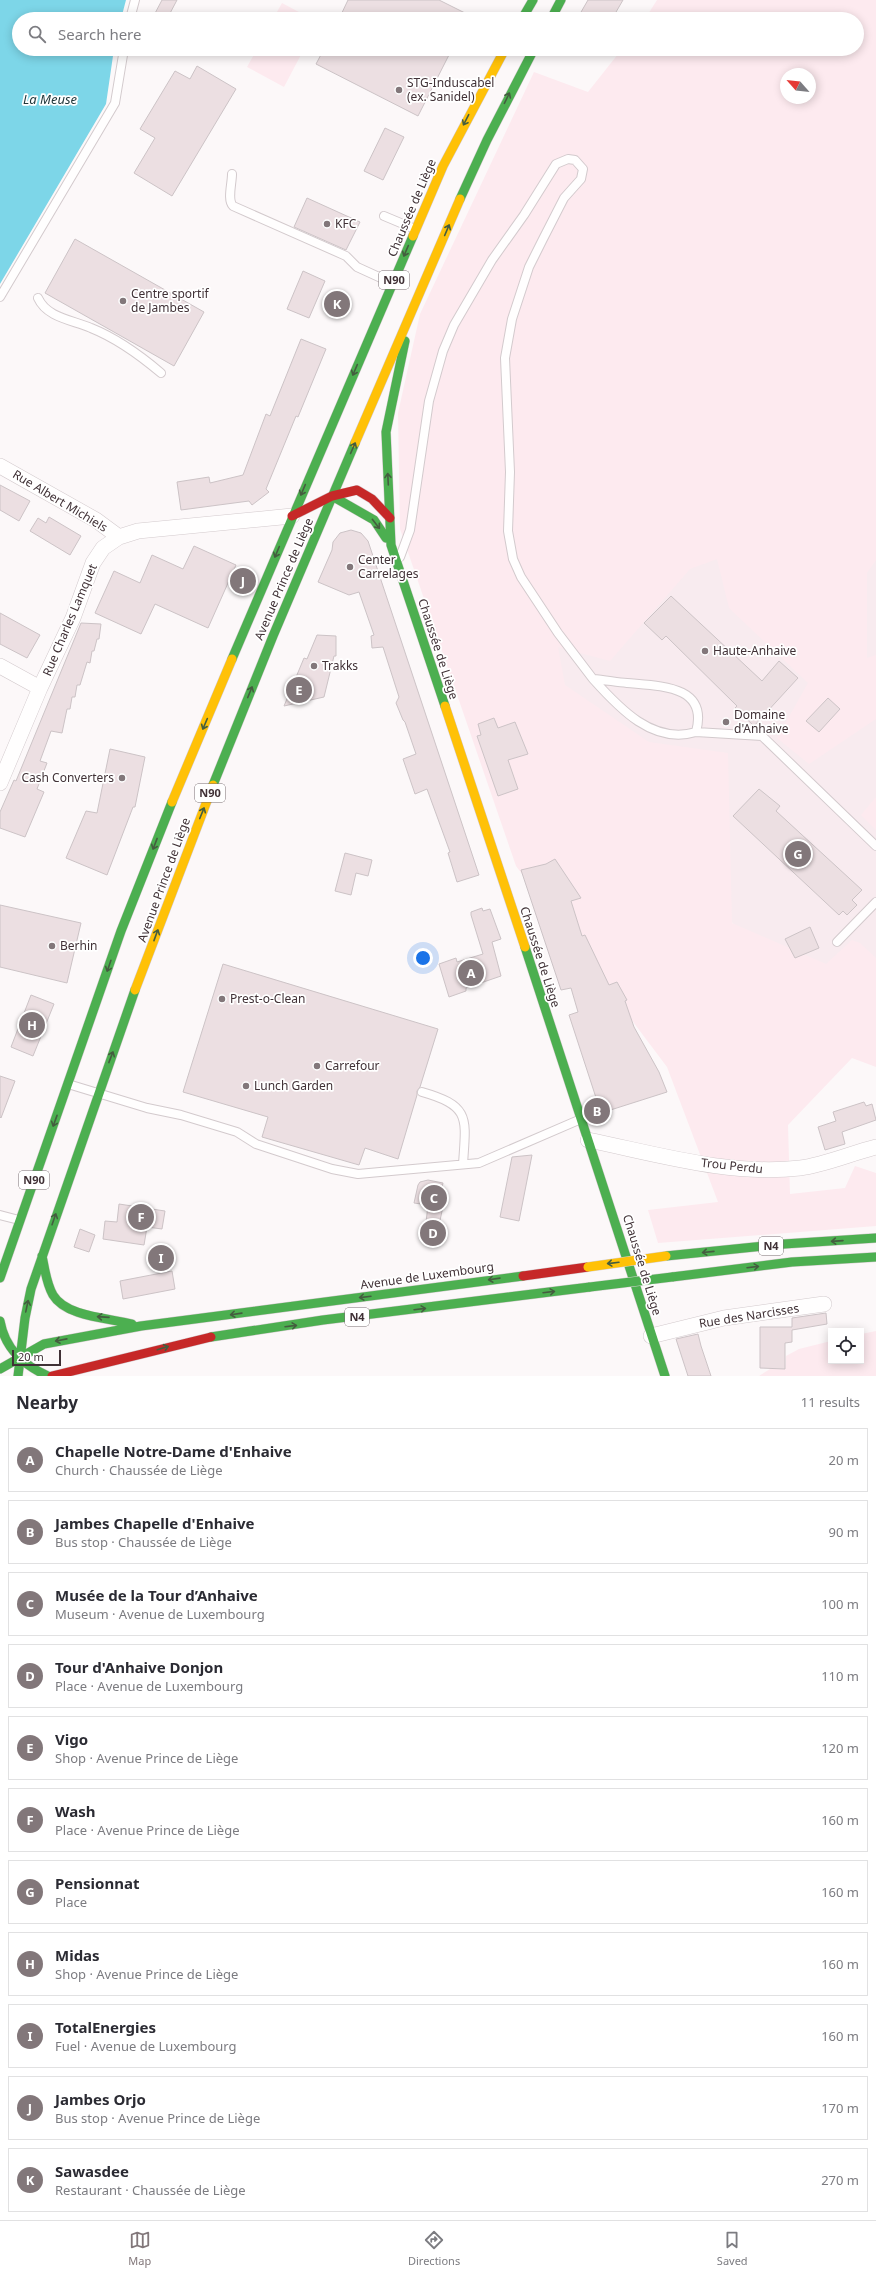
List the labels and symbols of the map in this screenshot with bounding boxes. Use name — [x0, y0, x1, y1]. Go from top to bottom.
north arrow — [780, 68, 816, 104]
place label: STG-Induscabel (ex. Sanidel) — [407, 74, 494, 105]
marker: STG-Induscabel (ex. Sanidel) — [394, 85, 404, 95]
water label: La Meuse — [23, 90, 78, 108]
one-way arrow — [504, 93, 511, 105]
one-way arrow — [462, 114, 469, 126]
street label: Chaussée de Liège — [383, 156, 440, 259]
place label: KFC — [335, 215, 357, 232]
marker: KFC — [322, 219, 332, 229]
one-way arrow — [444, 224, 452, 236]
one-way arrow — [402, 244, 409, 256]
road number: N90 — [379, 271, 409, 289]
place label: Centre sportif de Jambes — [131, 285, 209, 316]
pin: K — [324, 289, 350, 319]
marker: Centre sportif de Jambes — [118, 296, 128, 306]
one-way arrow — [351, 364, 358, 376]
one-way arrow — [350, 442, 357, 454]
street label: Rue Albert Michiels — [10, 465, 111, 536]
one-way arrow — [384, 473, 392, 486]
one-way arrow — [299, 483, 307, 495]
street label: Avenue Prince de Liège — [250, 515, 317, 643]
one-way arrow — [372, 519, 381, 529]
one-way arrow — [273, 546, 280, 558]
place label: Center Carrelages — [358, 551, 419, 582]
street label: Rue Charles Lamquet — [38, 560, 101, 679]
marker: Center Carrelages — [345, 562, 355, 572]
pin: J — [230, 566, 256, 596]
street label: Chaussée de Liège — [414, 596, 463, 702]
place label: Haute-Anhaive — [713, 642, 796, 659]
marker: Haute-Anhaive — [700, 646, 710, 656]
place label: Trakks — [322, 657, 358, 674]
marker: Trakks — [309, 661, 319, 671]
pin: E — [286, 675, 312, 705]
one-way arrow — [247, 687, 254, 699]
place label: Domaine d'Anhaive — [734, 706, 789, 737]
one-way arrow — [200, 717, 208, 729]
marker: Domaine d'Anhaive — [721, 717, 731, 727]
place label: Cash Converters — [22, 769, 114, 786]
marker: Cash Converters — [117, 773, 127, 783]
road number: N90 — [195, 784, 225, 802]
one-way arrow — [199, 808, 206, 820]
street label: Avenue Prince de Liège — [133, 815, 194, 944]
one-way arrow — [151, 837, 159, 849]
pin: G — [785, 839, 811, 869]
street label: Chaussée de Liège — [516, 904, 565, 1010]
one-way arrow — [153, 929, 161, 941]
place label: Berhin — [60, 937, 97, 954]
marker: Berhin — [47, 941, 57, 951]
your location — [413, 948, 433, 968]
pin: A — [458, 958, 484, 988]
one-way arrow — [105, 959, 113, 971]
place label: Prest-o-Clean — [230, 990, 305, 1007]
marker: Prest-o-Clean — [217, 994, 227, 1004]
pin: H — [19, 1010, 45, 1040]
one-way arrow — [107, 1051, 115, 1063]
place label: Carrefour — [325, 1057, 380, 1074]
marker: Carrefour — [312, 1061, 322, 1071]
place label: Lunch Garden — [254, 1077, 333, 1094]
marker: Lunch Garden — [241, 1081, 251, 1091]
pin: B — [584, 1096, 610, 1126]
one-way arrow — [51, 1114, 59, 1126]
street label: Trou Perdu — [700, 1154, 764, 1177]
road number: N90 — [19, 1171, 49, 1189]
pin: C — [421, 1183, 447, 1213]
pin: F — [128, 1202, 154, 1232]
street label: Chaussée de Liège — [619, 1212, 666, 1318]
one-way arrow — [51, 1213, 58, 1226]
pin: D — [420, 1218, 446, 1248]
road number: N4 — [759, 1237, 783, 1255]
one-way arrow — [831, 1237, 844, 1244]
pin: I — [148, 1243, 174, 1273]
one-way arrow — [702, 1248, 715, 1256]
street label: Avenue de Luxembourg — [359, 1258, 495, 1293]
one-way arrow — [607, 1259, 620, 1267]
one-way arrow — [746, 1263, 759, 1271]
one-way arrow — [487, 1276, 500, 1283]
one-way arrow — [542, 1289, 555, 1296]
one-way arrow — [359, 1293, 372, 1301]
street label: Rue des Narcisses — [698, 1299, 800, 1332]
one-way arrow — [24, 1300, 32, 1313]
one-way arrow — [413, 1305, 426, 1313]
road number: N4 — [345, 1308, 369, 1326]
one-way arrow — [230, 1310, 243, 1318]
one-way arrow — [97, 1314, 110, 1321]
one-way arrow — [284, 1322, 297, 1330]
one-way arrow — [55, 1337, 68, 1345]
one-way arrow — [156, 1344, 169, 1351]
scale bar — [12, 1348, 61, 1367]

